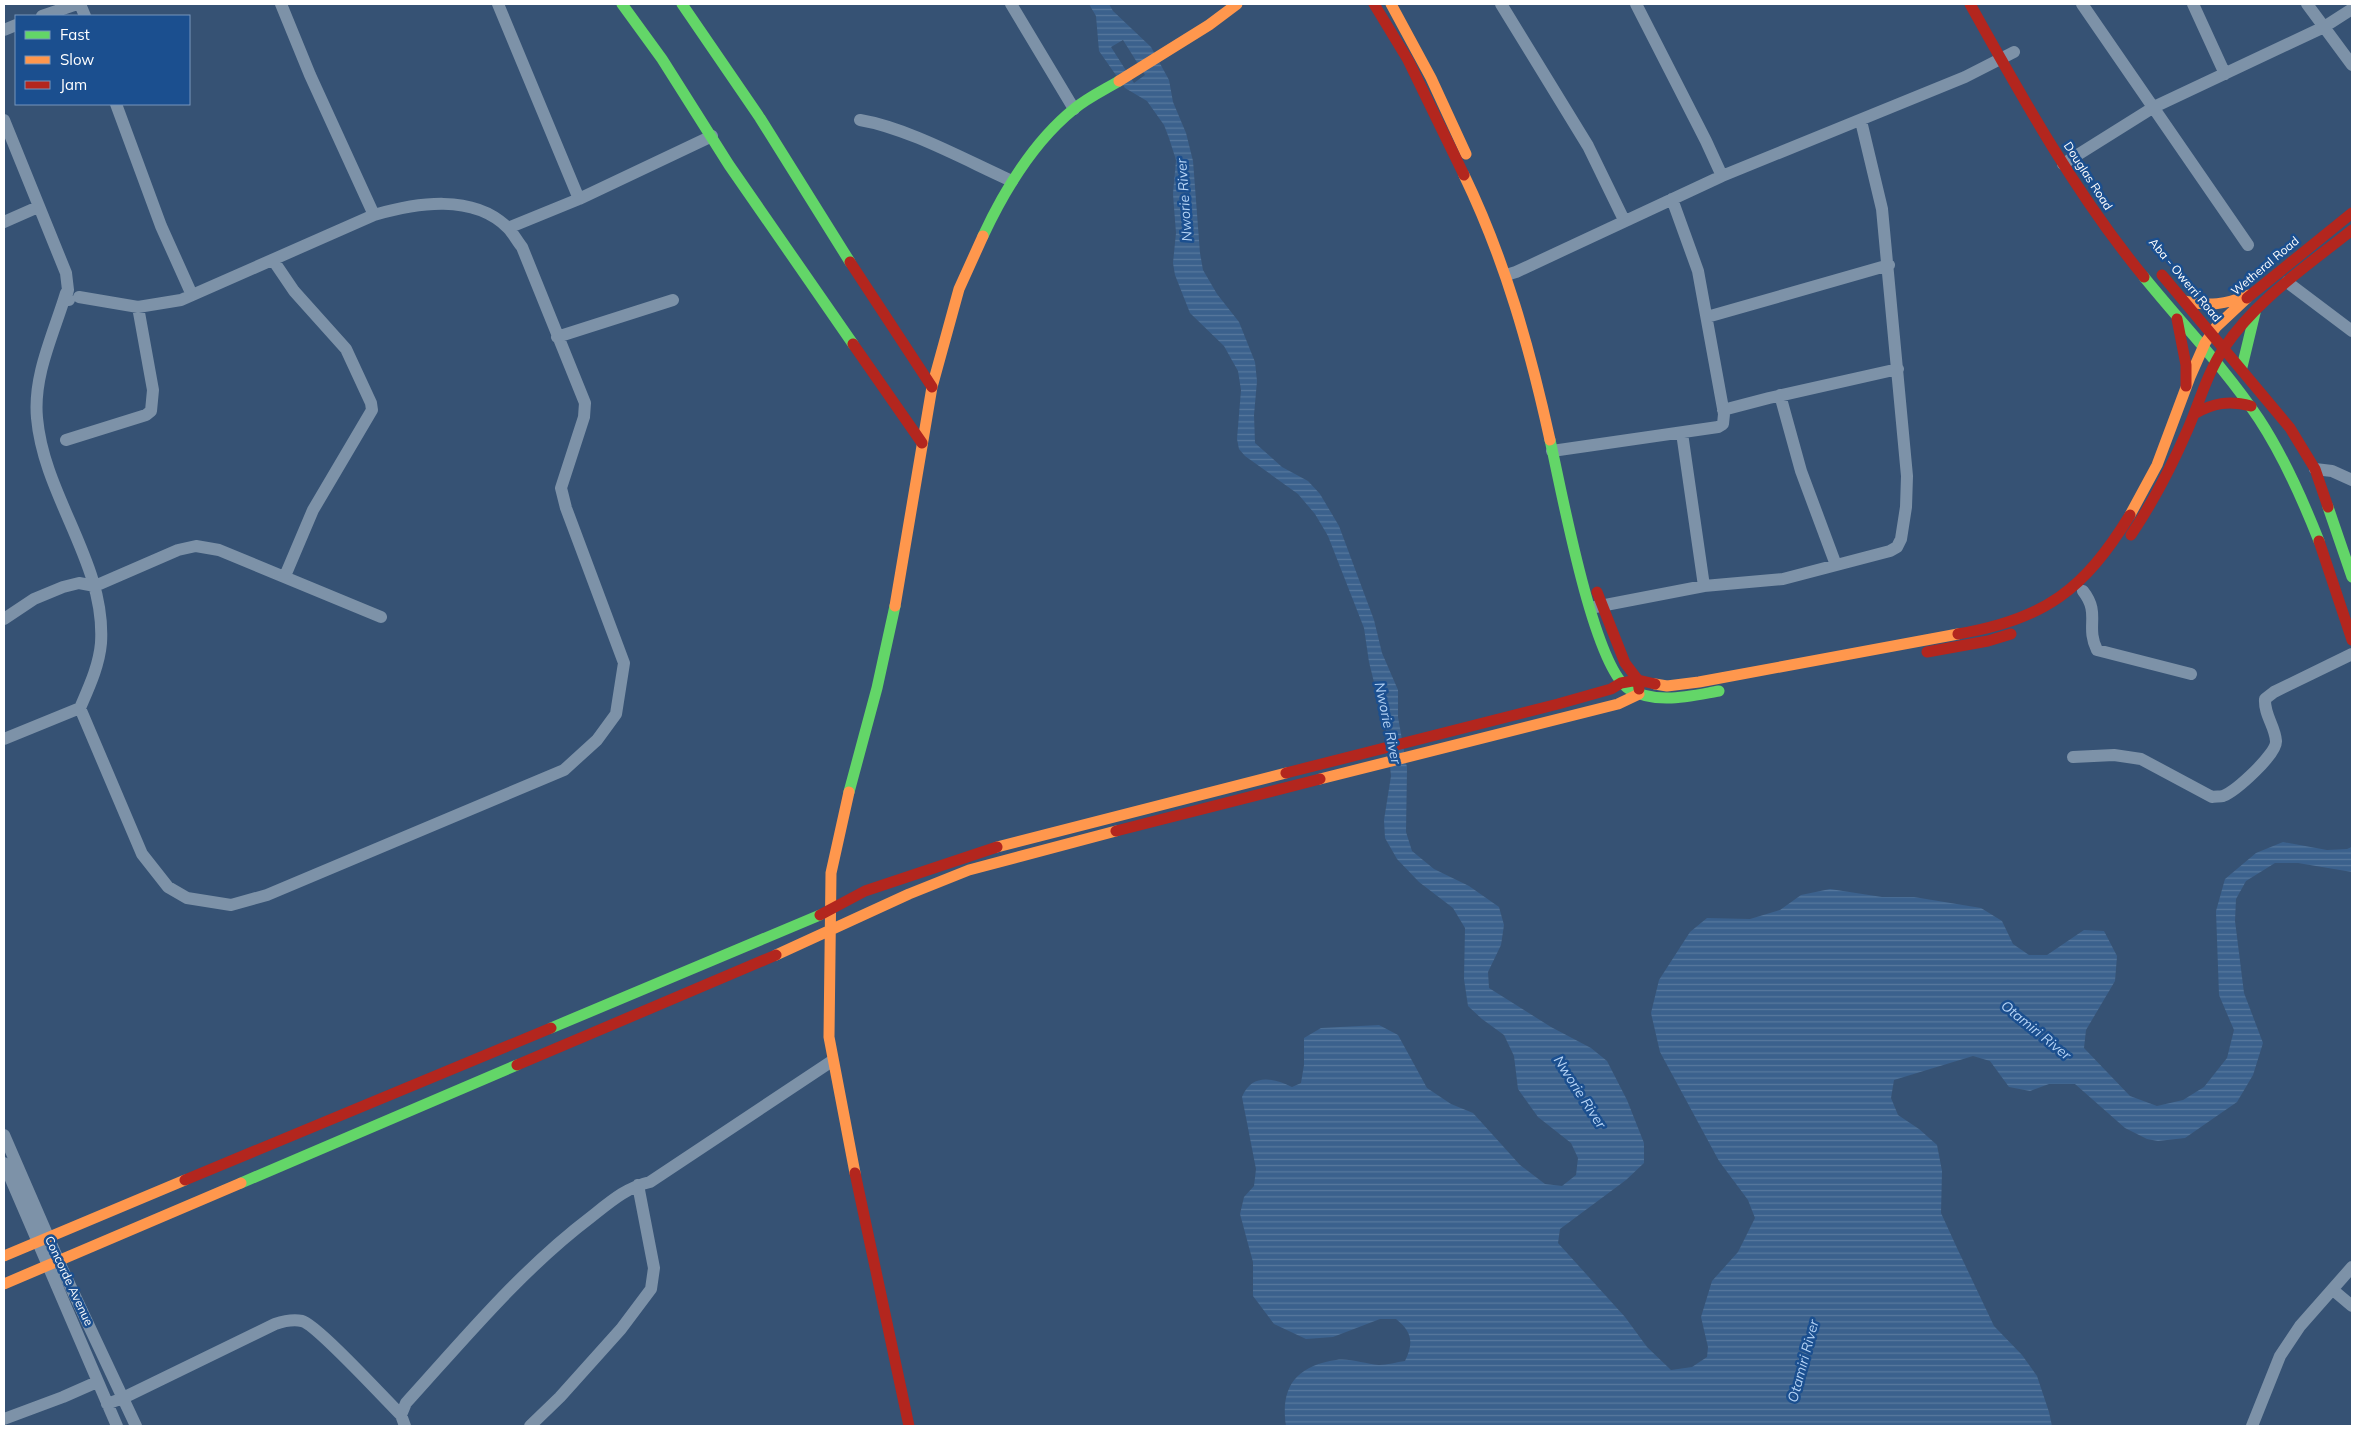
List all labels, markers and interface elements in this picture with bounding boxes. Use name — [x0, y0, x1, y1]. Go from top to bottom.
legend — [15, 15, 190, 105]
text: Fast — [60, 25, 90, 44]
text: Slow — [60, 50, 94, 69]
text: Jam — [60, 75, 87, 94]
street label: Douglas Road — [2061, 139, 2116, 213]
water label: Nworie River — [1172, 157, 1196, 242]
street label: Wetheral Road — [2228, 233, 2302, 298]
street label: Aba - Owerri Road — [2146, 235, 2225, 325]
water label: Nworie River — [1371, 680, 1406, 766]
water label: Otamiri River — [1997, 996, 2075, 1064]
water label: Nworie River — [1550, 1052, 1611, 1133]
street label: Concorde Avenue — [42, 1234, 97, 1328]
water label: Otamiri River — [1783, 1317, 1823, 1404]

